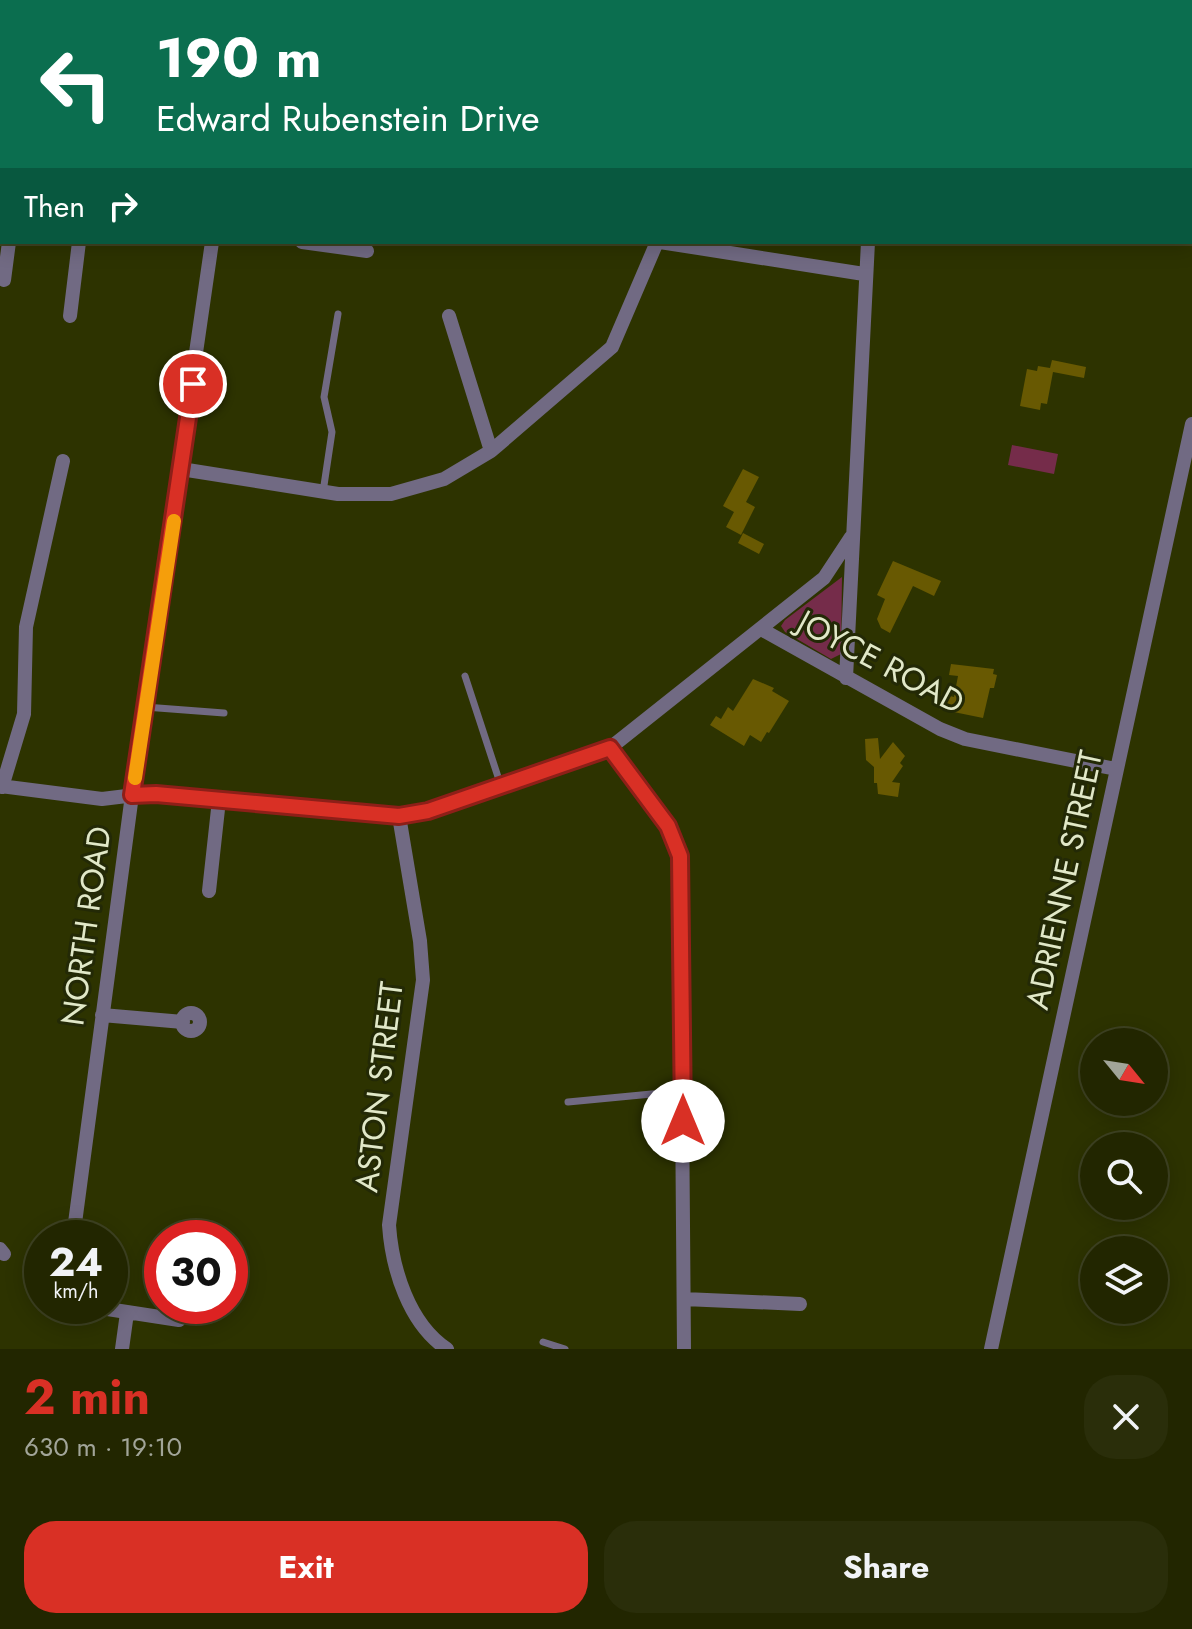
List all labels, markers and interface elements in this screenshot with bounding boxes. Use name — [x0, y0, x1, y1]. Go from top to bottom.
text: 190 m — [156, 17, 322, 98]
icon: left — [24, 32, 128, 136]
text: Edward Rubenstein Drive — [156, 92, 540, 144]
icon: right — [101, 184, 145, 228]
text: Then — [24, 185, 85, 228]
pin — [159, 350, 227, 418]
icon: arrive — [171, 362, 215, 406]
street label: JOYCE ROAD — [786, 597, 972, 725]
street label: ADRIENNE STREET — [1014, 746, 1114, 1014]
street label: NORTH ROAD — [49, 824, 123, 1028]
street label: ASTON STREET — [343, 979, 415, 1195]
north arrow — [1080, 1028, 1168, 1116]
map controls — [1080, 1028, 1168, 1324]
position arrow — [641, 1079, 725, 1163]
button: search — [1080, 1132, 1168, 1220]
speed limit sign: 30 — [144, 1220, 248, 1324]
text: 24 — [49, 1233, 103, 1291]
button: layers — [1080, 1236, 1168, 1324]
text: km/h — [53, 1277, 99, 1306]
text: 2 min — [24, 1363, 150, 1432]
button: close — [1084, 1375, 1168, 1459]
text: 630 m · 19:10 — [24, 1428, 182, 1466]
button: Exit — [24, 1521, 588, 1613]
button: Share — [604, 1521, 1168, 1613]

